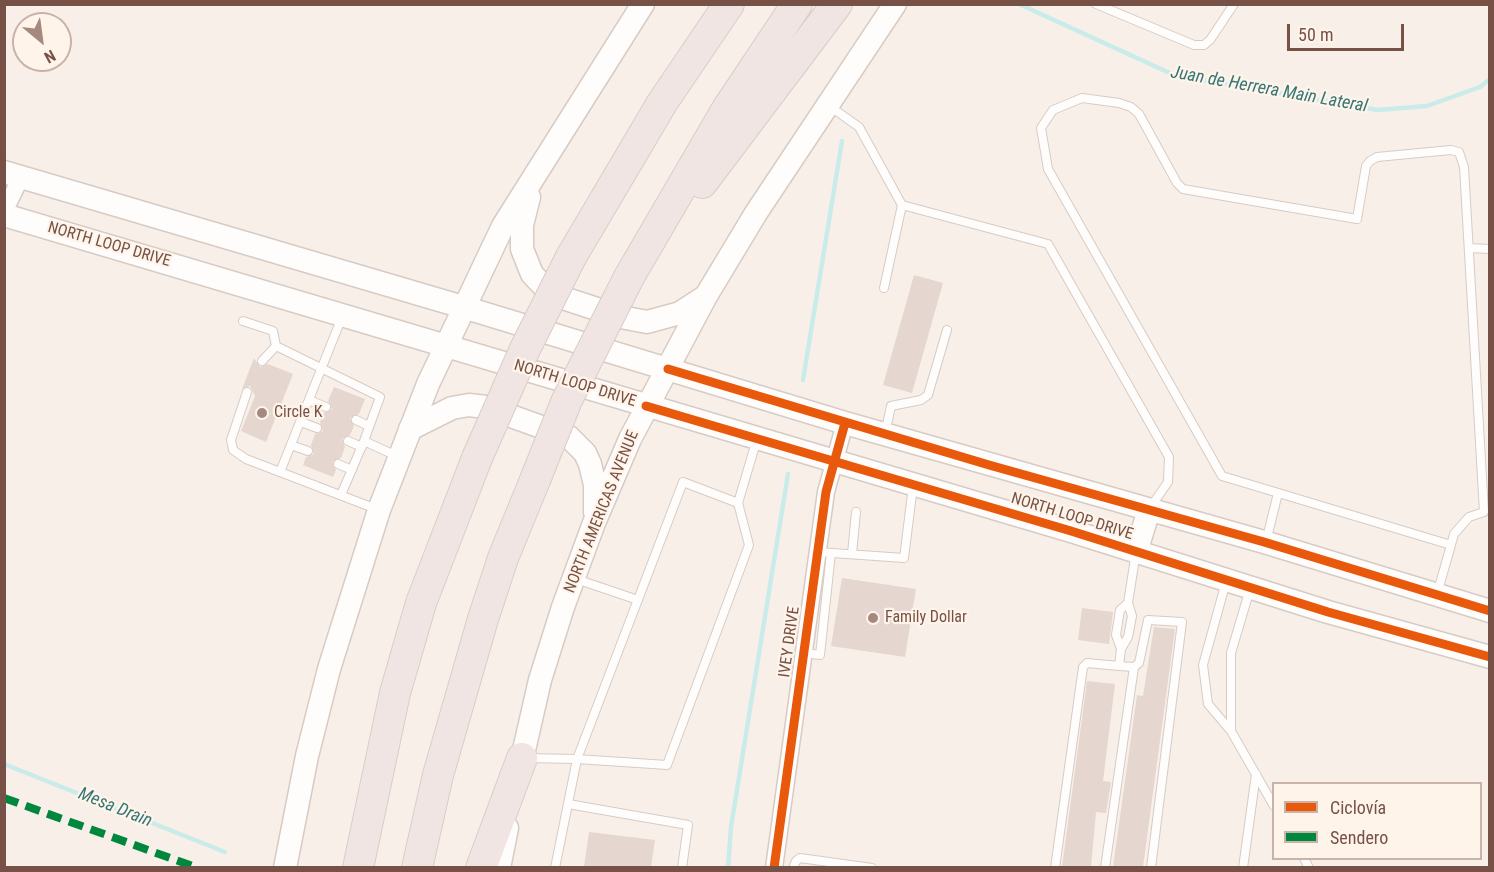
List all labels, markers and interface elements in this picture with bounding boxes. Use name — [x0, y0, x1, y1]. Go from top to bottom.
north arrow — [12, 12, 72, 72]
scale bar — [1290, 12, 1407, 50]
text: 50 m — [1298, 24, 1333, 45]
text: N — [41, 46, 59, 67]
water label: Juan de Herrera Main Lateral — [1169, 62, 1369, 118]
street label: NORTH LOOP DRIVE — [45, 218, 173, 272]
street label: NORTH LOOP DRIVE — [512, 356, 638, 412]
place label: Circle K — [274, 403, 322, 423]
marker: Circle K — [255, 406, 269, 420]
street label: NORTH AMERICAS AVENUE — [561, 428, 643, 596]
street label: NORTH LOOP DRIVE — [1009, 489, 1135, 545]
street label: IVEY DRIVE — [776, 605, 804, 679]
place label: Family Dollar — [885, 608, 967, 628]
marker: Family Dollar — [866, 611, 880, 625]
legend — [1272, 782, 1482, 860]
water label: Mesa Drain — [75, 783, 155, 833]
text: Ciclovía — [1330, 797, 1386, 818]
text: Sendero — [1330, 827, 1388, 848]

